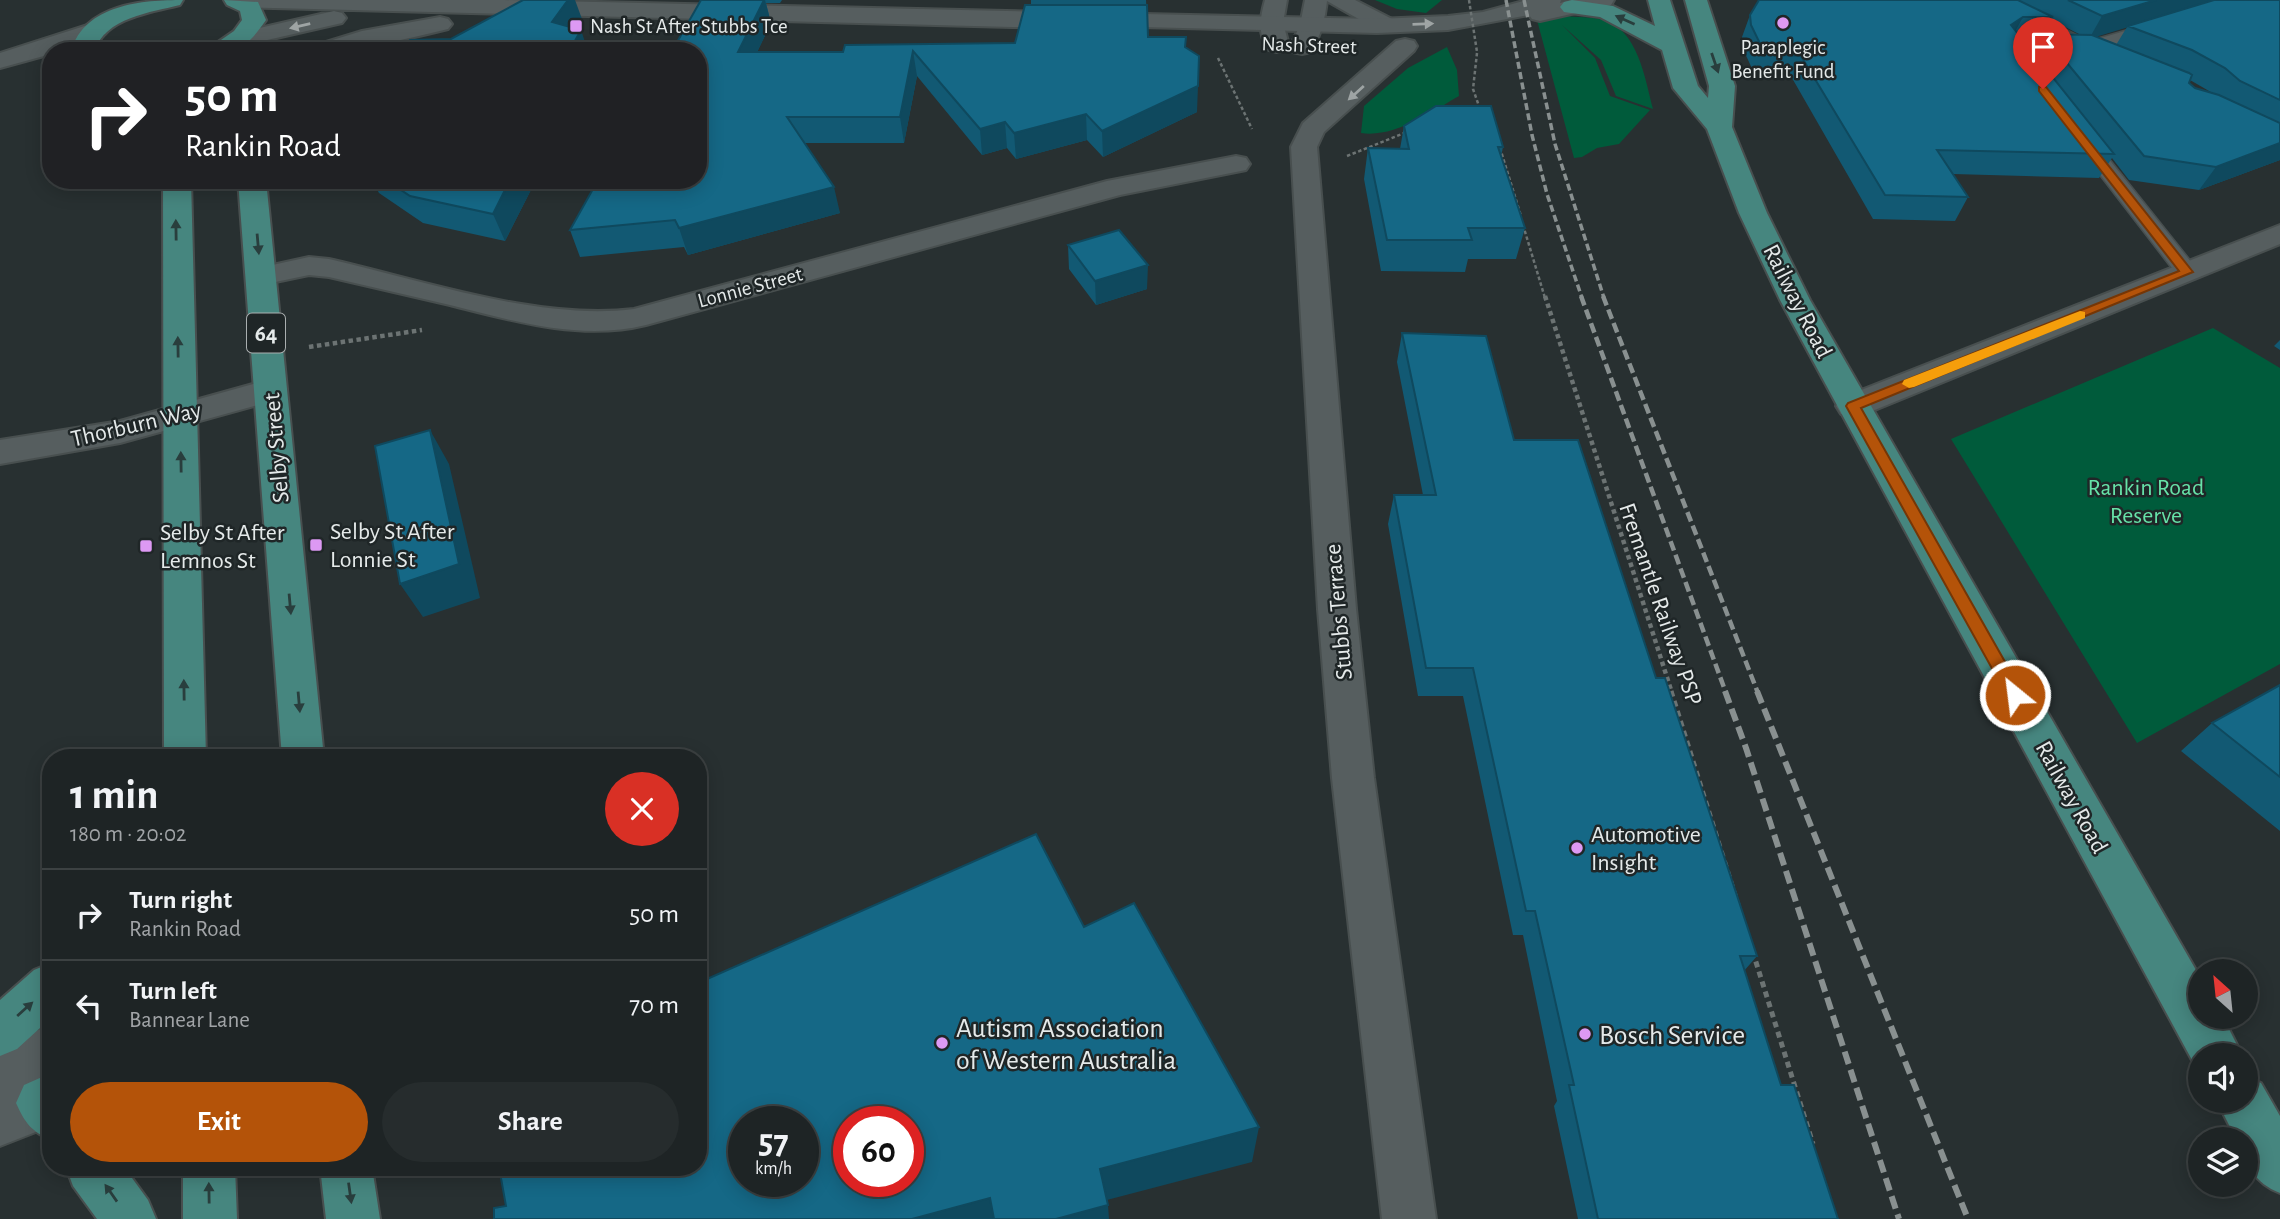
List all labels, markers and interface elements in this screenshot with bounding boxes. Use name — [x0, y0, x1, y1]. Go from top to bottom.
one-way arrow — [1615, 14, 1635, 26]
marker: Paraplegic Benefit Fund — [1775, 15, 1791, 31]
place label: Nash St After Stubbs Tce — [590, 16, 788, 37]
pin — [2013, 17, 2073, 89]
marker: Nash St After Stubbs Tce — [568, 18, 584, 34]
one-way arrow — [1412, 19, 1434, 30]
one-way arrow — [289, 20, 311, 31]
icon: arrive — [2024, 28, 2062, 66]
street label: Nash Street — [1261, 33, 1357, 58]
place label: Paraplegic Benefit Fund — [1731, 37, 1835, 82]
one-way arrow — [1710, 53, 1720, 74]
icon: right — [70, 70, 161, 161]
text: 50 m — [185, 72, 279, 121]
one-way arrow — [1348, 84, 1365, 100]
text: Rankin Road — [185, 130, 341, 162]
one-way arrow — [170, 219, 182, 241]
one-way arrow — [253, 233, 264, 255]
street label: Railway Road — [1758, 241, 1836, 362]
street label: Lonnie Street — [695, 263, 805, 312]
road number: 64 — [247, 314, 285, 352]
one-way arrow — [173, 336, 184, 358]
street label: Selby Street — [260, 391, 294, 504]
street label: Thorburn Way — [69, 398, 204, 452]
one-way arrow — [175, 451, 187, 473]
park label: Rankin Road Reserve — [2088, 476, 2204, 528]
street label: Fremantle Railway PSP — [1614, 500, 1706, 708]
place label: Selby St After Lonnie St — [330, 520, 455, 572]
place label: Selby St After Lemnos St — [160, 521, 285, 573]
marker: Selby St After Lonnie St — [308, 537, 324, 553]
marker: Selby St After Lemnos St — [138, 538, 154, 554]
street label: Stubbs Terrace — [1321, 543, 1357, 681]
one-way arrow — [285, 594, 296, 616]
position arrow — [1978, 658, 2052, 732]
one-way arrow — [178, 678, 190, 700]
one-way arrow — [294, 691, 305, 713]
street label: Railway Road — [2031, 737, 2112, 858]
button: close — [605, 772, 679, 846]
text: 1 min — [70, 774, 159, 816]
text: 180 m · 20:02 — [70, 823, 187, 846]
place label: Automotive Insight — [1591, 823, 1701, 875]
marker: Automotive Insight — [1569, 840, 1585, 856]
text: Turn right — [129, 887, 232, 913]
icon: right — [70, 896, 108, 934]
text: 50 m — [629, 901, 679, 927]
text: Rankin Road — [129, 918, 241, 941]
north arrow — [2188, 959, 2258, 1029]
map controls — [2188, 959, 2258, 1197]
text: Turn left — [129, 978, 217, 1004]
icon: left — [70, 987, 108, 1025]
text: 70 m — [629, 992, 679, 1018]
one-way arrow — [16, 1001, 34, 1017]
text: Bannear Lane — [129, 1009, 250, 1032]
place label: Autism Association of Western Australia — [956, 1015, 1176, 1075]
place label: Bosch Service — [1599, 1022, 1745, 1050]
marker: Bosch Service — [1577, 1026, 1593, 1042]
marker: Autism Association of Western Australia — [934, 1035, 950, 1051]
button: sound — [2188, 1043, 2258, 1113]
button: Exit — [70, 1082, 368, 1162]
button: Share — [382, 1082, 679, 1162]
speed limit sign: 60 — [833, 1106, 924, 1197]
text: 57 — [758, 1125, 789, 1160]
button: layers — [2188, 1127, 2258, 1197]
text: km/h — [755, 1160, 792, 1178]
one-way arrow — [204, 1182, 215, 1204]
one-way arrow — [344, 1182, 355, 1204]
one-way arrow — [104, 1184, 118, 1202]

